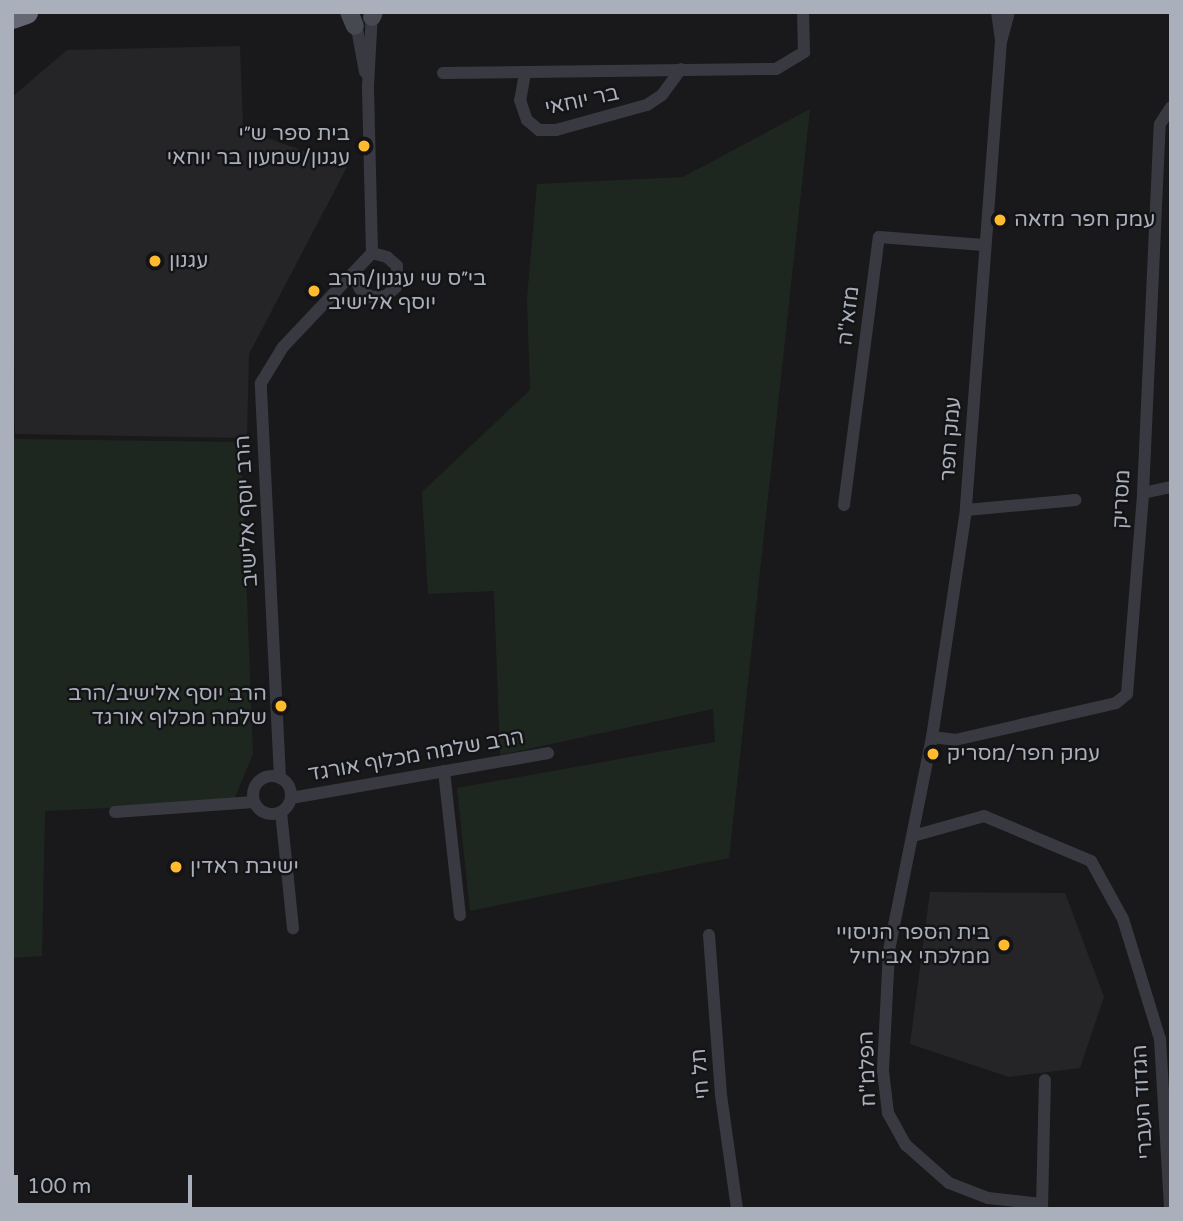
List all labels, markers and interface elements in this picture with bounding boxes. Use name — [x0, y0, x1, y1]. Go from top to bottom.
street label: בר יוחאי — [543, 81, 621, 121]
place label: בית ספר ש״י עגנון/שמעון בר יוחאי — [167, 121, 350, 171]
marker: בית ספר ש״י עגנון/שמעון בר יוחאי — [356, 138, 372, 154]
place label: עמק חפר מזאה — [1014, 207, 1155, 233]
marker: עמק חפר מזאה — [992, 212, 1008, 228]
place label: עגנון — [169, 248, 208, 274]
marker: עגנון — [147, 253, 163, 269]
place label: בי״ס שי עגנון/הרב יוסף אלישיב — [328, 266, 487, 316]
marker: בי״ס שי עגנון/הרב יוסף אלישיב — [306, 283, 322, 299]
street label: מזא"ה — [833, 285, 865, 347]
street label: עמק חפר — [935, 396, 967, 482]
street label: הרב יוסף אלישיב — [230, 435, 264, 587]
street label: מסריק — [1108, 469, 1136, 529]
place label: הרב יוסף אלישיב/הרב שלמה מכלוף אורגד — [68, 681, 267, 731]
marker: הרב יוסף אלישיב/הרב שלמה מכלוף אורגד — [273, 698, 289, 714]
street label: הרב שלמה מכלוף אורגד — [306, 725, 526, 787]
place label: עמק חפר/מסריק — [947, 741, 1100, 767]
marker: עמק חפר/מסריק — [925, 746, 941, 762]
place label: ישיבת ראדין — [190, 854, 299, 880]
marker: ישיבת ראדין — [168, 859, 184, 875]
place label: בית הספר הניסויי ממלכתי אביחיל — [836, 920, 990, 970]
marker: בית הספר הניסויי ממלכתי אביחיל — [996, 937, 1012, 953]
street label: הפלמ"ח — [854, 1031, 882, 1107]
street label: הגדוד העברי — [1127, 1044, 1159, 1160]
street label: תל חי — [686, 1048, 716, 1100]
scale bar — [18, 1162, 196, 1206]
text: 100 m — [27, 1174, 91, 1199]

